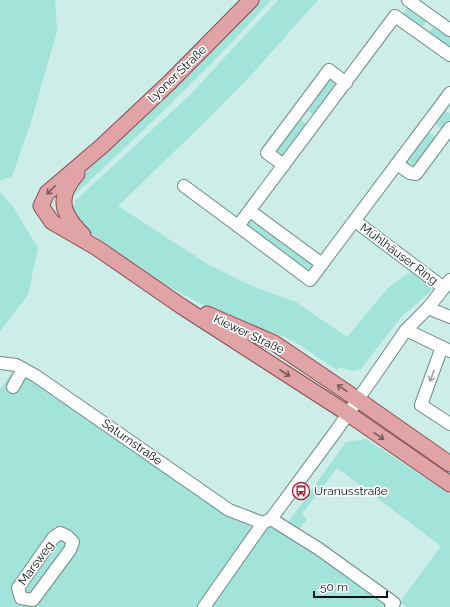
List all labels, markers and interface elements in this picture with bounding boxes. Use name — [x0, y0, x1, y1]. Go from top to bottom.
street label: Lyoner Straße — [145, 43, 209, 105]
one-way arrow — [46, 185, 56, 195]
street label: Mühlhäuser Ring — [358, 220, 440, 288]
street label: Kiewer Straße — [211, 312, 287, 356]
one-way arrow — [279, 369, 290, 377]
one-way arrow — [427, 370, 435, 382]
one-way arrow — [336, 384, 347, 392]
street label: Saturnstraße — [99, 416, 165, 468]
one-way arrow — [374, 431, 385, 440]
bus stop icon: Uranusstraße — [291, 481, 311, 501]
place label: Uranusstraße — [314, 484, 388, 498]
street label: Marsweg — [15, 538, 57, 588]
scale bar — [314, 573, 387, 599]
text: 50 m — [320, 580, 348, 594]

